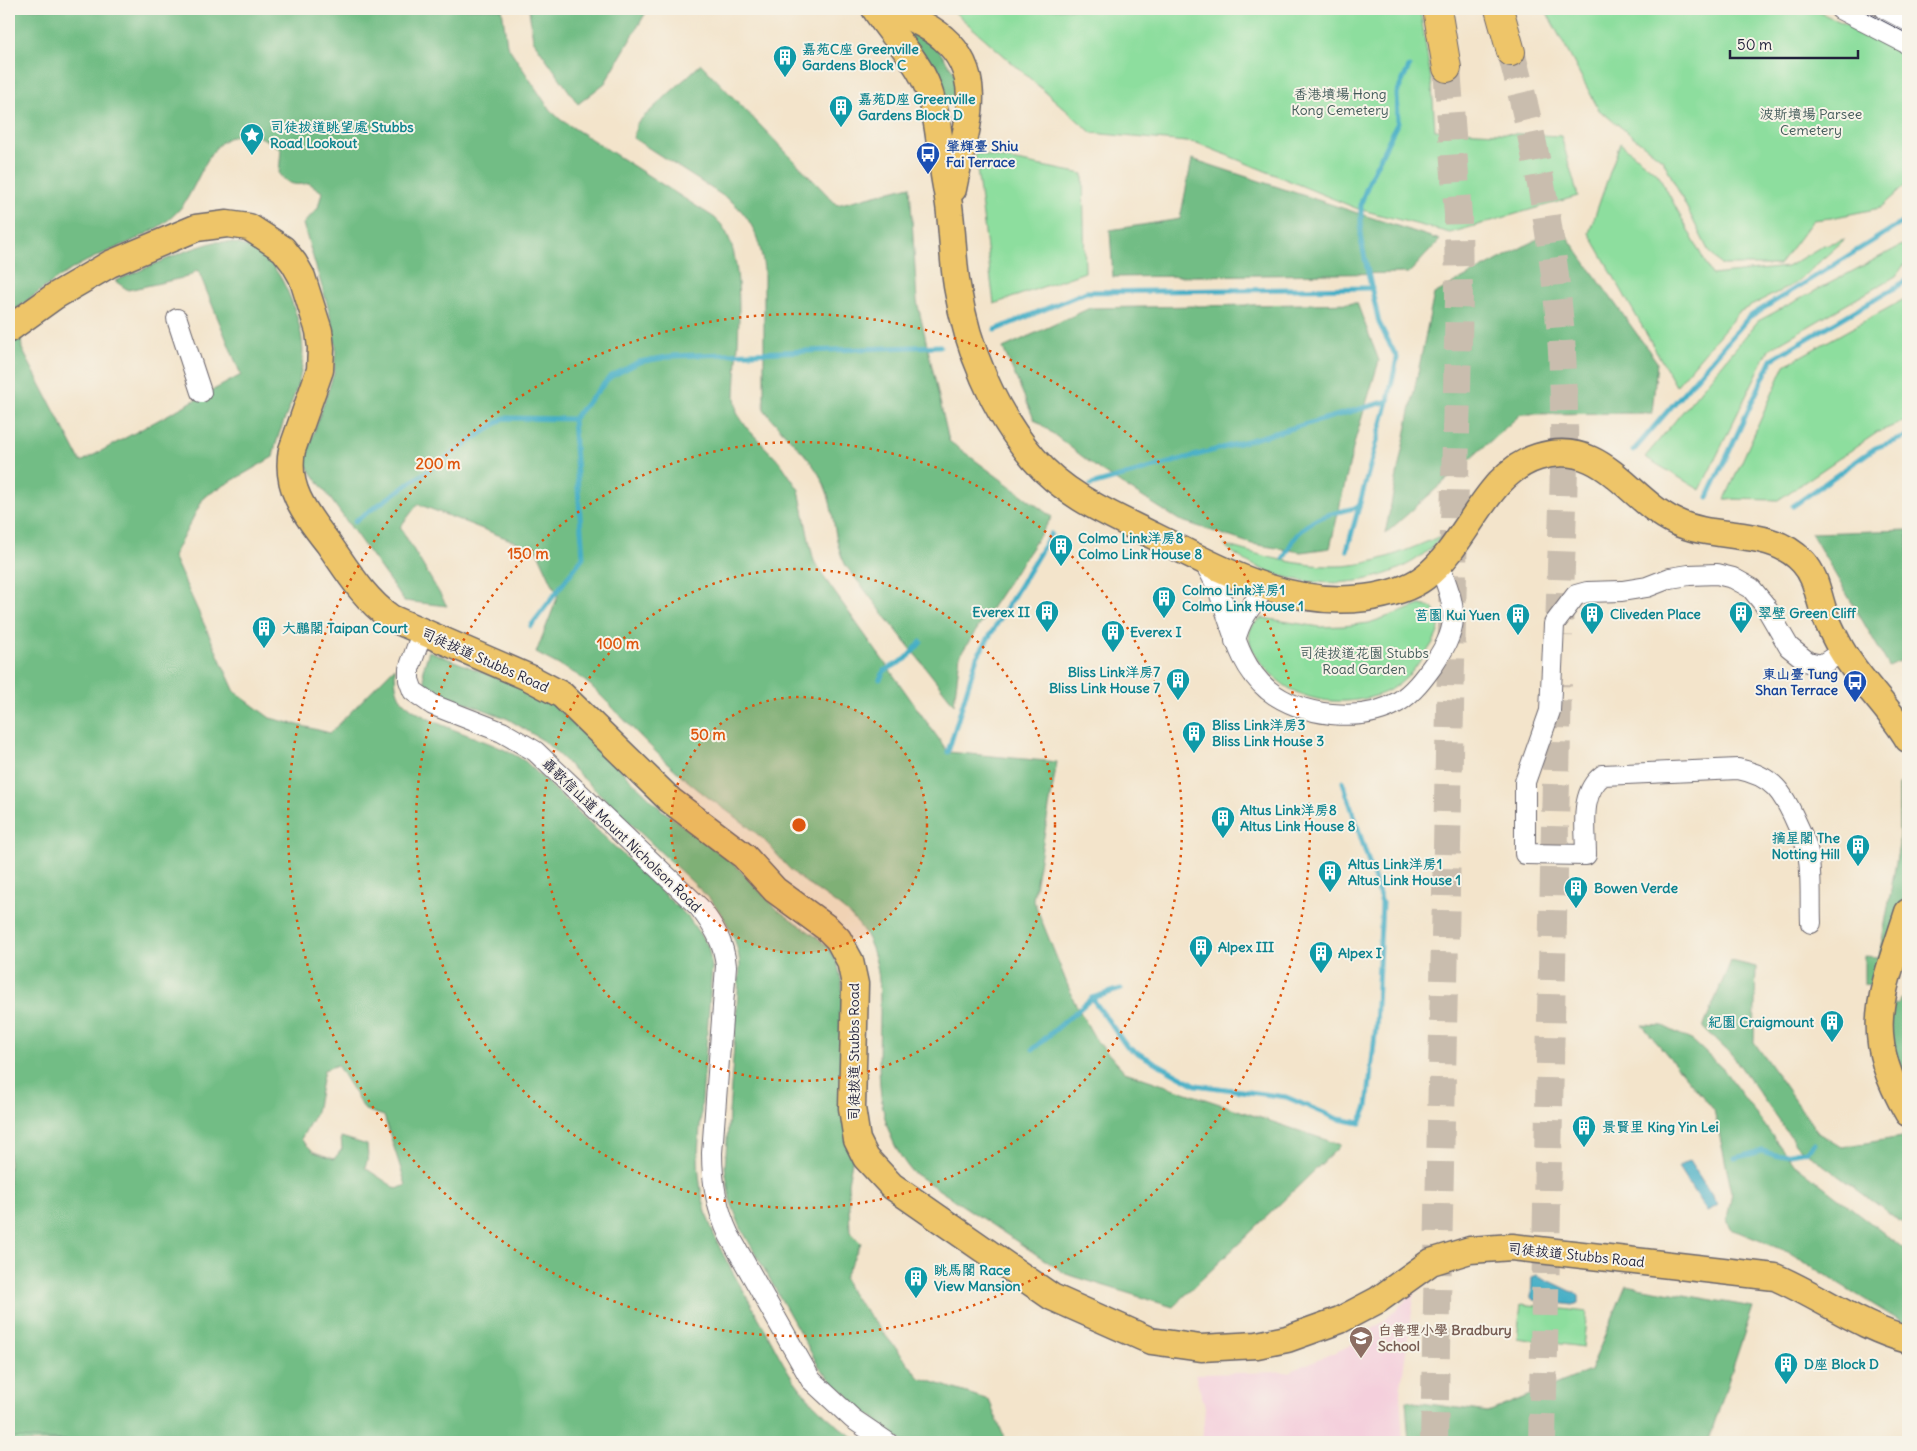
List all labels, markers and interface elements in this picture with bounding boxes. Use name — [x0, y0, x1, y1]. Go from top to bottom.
scale bar — [1730, 28, 1857, 60]
text: 50 m — [1737, 35, 1772, 54]
place label: 嘉苑C座 Greenville Gardens Block C — [802, 40, 919, 74]
building icon: 嘉苑C座 Greenville Gardens Block C — [772, 44, 798, 78]
park label: 香港墳場 Hong Kong Cemetery — [1291, 85, 1389, 119]
place label: 嘉苑D座 Greenville Gardens Block D — [858, 90, 976, 124]
building icon: 嘉苑D座 Greenville Gardens Block D — [828, 94, 854, 128]
park label: 波斯墳場 Parsee Cemetery — [1760, 105, 1862, 139]
place label: 司徒拔道眺望處 Stubbs Road Lookout — [270, 118, 414, 152]
place icon: 司徒拔道眺望處 Stubbs Road Lookout — [239, 122, 265, 156]
place label: 肇輝臺 Shiu Fai Terrace — [946, 137, 1019, 171]
bus stop icon: 肇輝臺 Shiu Fai Terrace — [915, 141, 941, 175]
text: 200 m — [416, 454, 460, 473]
place label: Colmo Link洋房8 Colmo Link House 8 — [1078, 529, 1202, 563]
building icon: Colmo Link洋房8 Colmo Link House 8 — [1048, 533, 1074, 567]
text: 150 m — [507, 544, 549, 563]
place label: Colmo Link洋房1 Colmo Link House 1 — [1182, 581, 1304, 615]
building icon: Colmo Link洋房1 Colmo Link House 1 — [1151, 585, 1177, 619]
building icon: Everex II — [1034, 599, 1060, 633]
building icon: 翠壁 Green Cliff — [1728, 600, 1754, 634]
building icon: Cliveden Place — [1579, 601, 1605, 635]
building icon: 莒園 Kui Yuen — [1505, 602, 1531, 636]
place label: Everex II — [972, 603, 1030, 621]
place label: 翠壁 Green Cliff — [1758, 604, 1857, 622]
place label: Cliveden Place — [1610, 605, 1701, 623]
place label: 莒園 Kui Yuen — [1415, 606, 1500, 624]
building icon: 大鵬閣 Taipan Court — [251, 615, 277, 649]
place label: 大鵬閣 Taipan Court — [282, 619, 408, 637]
building icon: Everex I — [1100, 619, 1126, 653]
place label: Everex I — [1130, 623, 1182, 641]
street label: 司徒拔道 Stubbs Road — [418, 624, 552, 696]
text: 100 m — [597, 634, 639, 653]
park label: 司徒拔道花園 Stubbs Road Garden — [1299, 644, 1429, 678]
place label: Bliss Link洋房7 Bliss Link House 7 — [1049, 663, 1160, 697]
place label: 東山臺 Tung Shan Terrace — [1755, 665, 1838, 699]
building icon: Bliss Link洋房7 Bliss Link House 7 — [1165, 667, 1191, 701]
bus stop icon: 東山臺 Tung Shan Terrace — [1842, 669, 1868, 703]
place label: Bliss Link洋房3 Bliss Link House 3 — [1212, 716, 1324, 750]
building icon: Bliss Link洋房3 Bliss Link House 3 — [1181, 720, 1207, 754]
text: 50 m — [690, 725, 726, 744]
street label: 聶歌信山道 Mount Nicholson Road — [539, 754, 705, 916]
place label: Altus Link洋房8 Altus Link House 8 — [1240, 801, 1355, 835]
building icon: Altus Link洋房8 Altus Link House 8 — [1210, 805, 1236, 839]
centre of rings — [790, 816, 808, 834]
place label: 摘星閣 The Notting Hill — [1771, 829, 1840, 863]
building icon: 摘星閣 The Notting Hill — [1845, 833, 1871, 867]
place label: Altus Link洋房1 Altus Link House 1 — [1348, 855, 1461, 889]
building icon: Altus Link洋房1 Altus Link House 1 — [1317, 859, 1343, 893]
building icon: Bowen Verde — [1563, 875, 1589, 909]
place label: Bowen Verde — [1594, 879, 1678, 897]
building icon: Alpex III — [1188, 934, 1214, 968]
place label: Alpex III — [1218, 938, 1274, 956]
building icon: Alpex I — [1308, 940, 1334, 974]
place label: Alpex I — [1338, 944, 1382, 962]
street label: 司徒拔道 Stubbs Road — [845, 983, 863, 1121]
building icon: 紀園 Craigmount — [1819, 1009, 1845, 1043]
place label: 紀園 Craigmount — [1708, 1013, 1814, 1031]
building icon: 景賢里 King Yin Lei — [1571, 1114, 1597, 1148]
place label: 景賢里 King Yin Lei — [1602, 1118, 1719, 1136]
street label: 司徒拔道 Stubbs Road — [1507, 1239, 1645, 1271]
place label: 眺馬閣 Race View Mansion — [934, 1261, 1021, 1295]
building icon: 眺馬閣 Race View Mansion — [903, 1265, 929, 1299]
place label: 白普理小學 Bradbury School — [1378, 1321, 1512, 1355]
school or university icon: 白普理小學 Bradbury School — [1348, 1325, 1374, 1359]
building icon: D座 Block D — [1773, 1351, 1799, 1385]
place label: D座 Block D — [1804, 1355, 1879, 1373]

